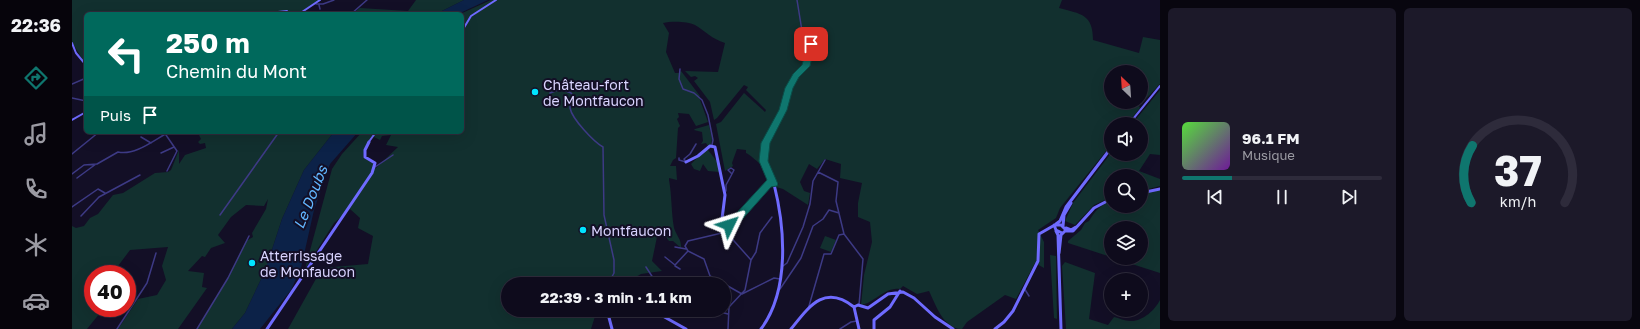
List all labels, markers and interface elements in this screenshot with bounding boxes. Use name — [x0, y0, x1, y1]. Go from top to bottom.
text: 22:36 — [11, 14, 61, 36]
text: 250 m — [166, 26, 250, 59]
pin — [794, 27, 828, 61]
icon: left — [100, 28, 152, 80]
icon: arrive — [800, 33, 822, 55]
text: Chemin du Mont — [166, 60, 307, 82]
icon: directions — [22, 64, 50, 92]
north arrow — [1104, 65, 1148, 109]
map controls — [1104, 65, 1148, 317]
place label: Château-fort de Montfaucon — [543, 76, 644, 109]
marker: Château-fort de Montfaucon — [530, 87, 540, 97]
icon: arrive — [139, 104, 161, 126]
text: Puis — [100, 106, 131, 124]
button: sound — [1104, 117, 1148, 161]
icon: music — [22, 120, 50, 148]
text: 96.1 FM — [1242, 129, 1300, 147]
text: 37 — [1494, 144, 1542, 194]
text: Musique — [1242, 147, 1295, 163]
water label: Le Doubs — [289, 162, 331, 231]
button: search — [1104, 169, 1148, 213]
icon: phone — [22, 175, 50, 203]
icon: previous — [1204, 186, 1226, 208]
icon: pause — [1271, 186, 1293, 208]
icon: next — [1338, 186, 1360, 208]
text: km/h — [1500, 192, 1536, 209]
position arrow — [708, 204, 750, 246]
button: layers — [1104, 221, 1148, 265]
place label: Montfaucon — [591, 222, 671, 239]
marker: Montfaucon — [578, 225, 588, 235]
icon: climate — [22, 231, 50, 259]
place label: Atterrissage de Monfaucon — [260, 247, 355, 280]
marker: Atterrissage de Monfaucon — [247, 258, 257, 268]
speed limit sign: 40 — [84, 265, 136, 317]
button: + — [1104, 273, 1148, 317]
icon: car — [22, 287, 50, 315]
text: 22:39 · 3 min · 1.1 km — [540, 288, 692, 306]

